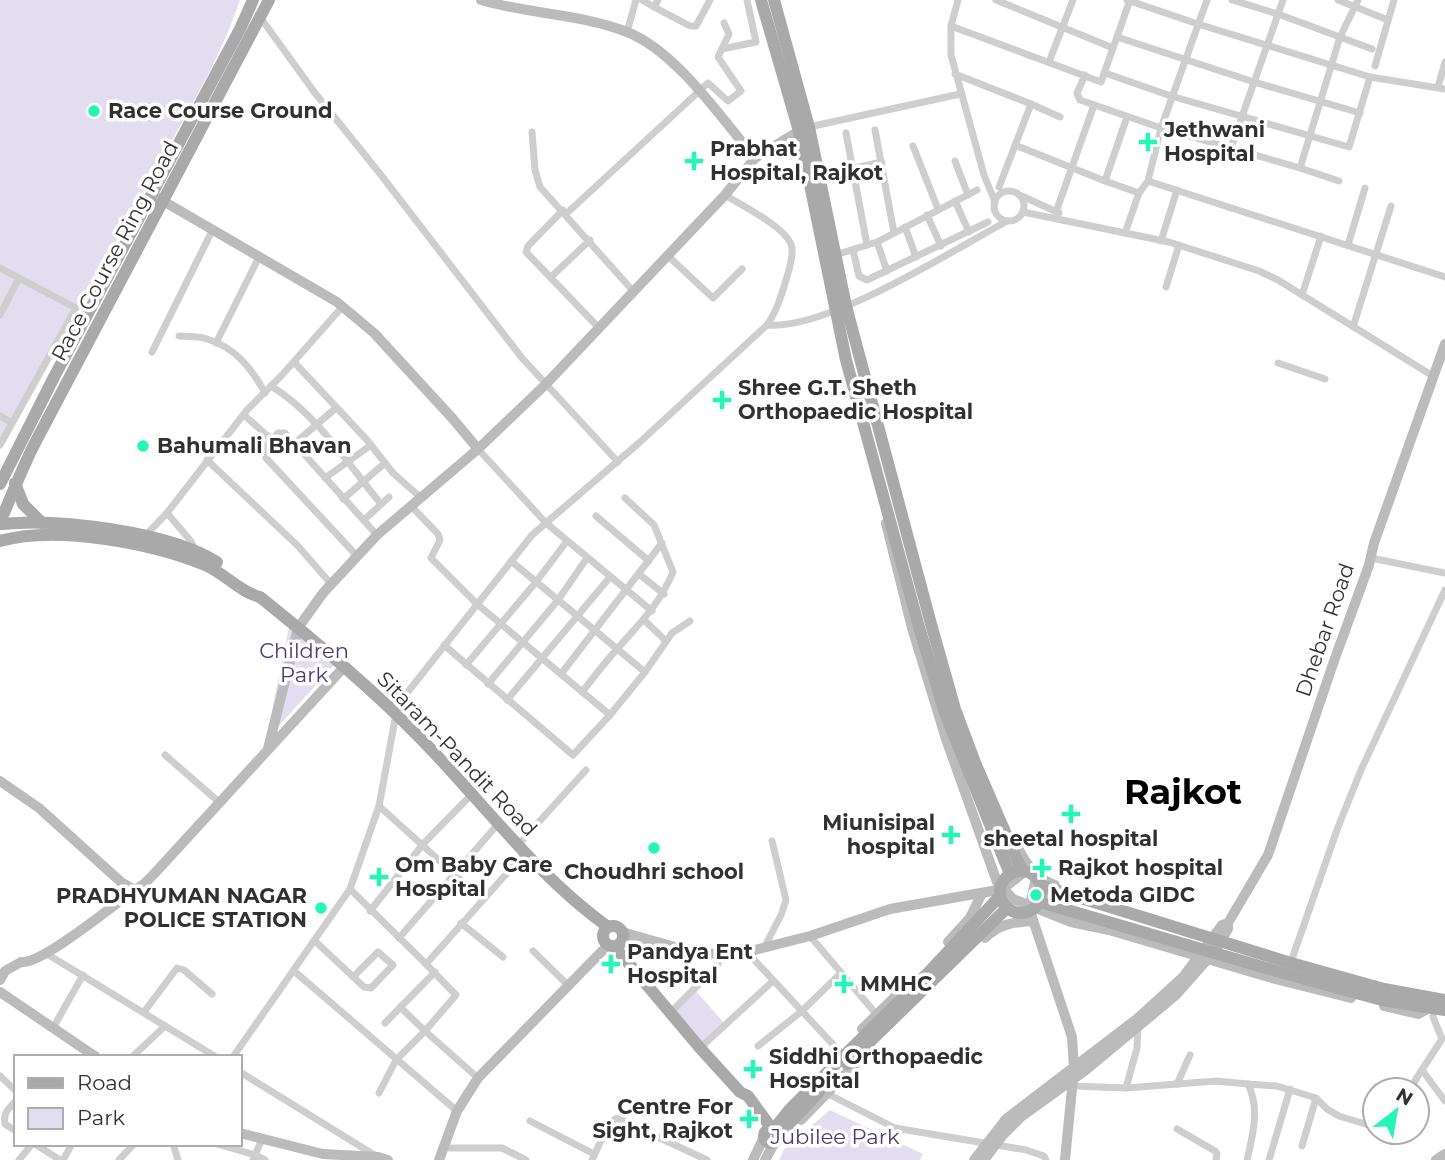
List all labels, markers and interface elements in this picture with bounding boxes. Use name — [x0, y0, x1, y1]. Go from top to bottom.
place label: Race Course Ground — [108, 98, 333, 123]
marker: Race Course Ground — [86, 103, 102, 119]
place label: Jethwani Hospital — [1163, 117, 1265, 166]
marker: Jethwani Hospital — [1138, 132, 1158, 152]
street label: Race Course Ring Road — [46, 136, 183, 365]
place label: Prabhat Hospital, Rajkot — [710, 136, 883, 185]
marker: Prabhat Hospital, Rajkot — [684, 151, 704, 171]
place label: Shree G.T. Sheth Orthopaedic Hospital — [738, 375, 973, 424]
marker: Shree G.T. Sheth Orthopaedic Hospital — [712, 390, 732, 410]
place label: Bahumali Bhavan — [157, 433, 351, 458]
marker: Bahumali Bhavan — [135, 438, 151, 454]
street label: Dhebar Road — [1290, 560, 1359, 700]
park label: Children Park — [259, 638, 349, 687]
street label: Sitaram-Pandit Road — [372, 666, 542, 841]
district label: Rajkot — [1124, 770, 1242, 813]
marker: sheetal hospital — [1061, 804, 1081, 824]
place label: Miunisipal hospital — [822, 810, 935, 859]
marker: Miunisipal hospital — [941, 825, 961, 845]
place label: sheetal hospital — [984, 826, 1158, 851]
marker: Choudhri school — [646, 840, 662, 856]
place label: Om Baby Care Hospital — [395, 852, 553, 901]
place label: Rajkot hospital — [1058, 855, 1223, 880]
marker: Rajkot hospital — [1032, 858, 1052, 878]
place label: Choudhri school — [564, 859, 744, 884]
marker: Om Baby Care Hospital — [369, 867, 389, 887]
place label: Metoda GIDC — [1050, 882, 1195, 907]
place label: PRADHYUMAN NAGAR POLICE STATION — [56, 883, 307, 932]
marker: Metoda GIDC — [1028, 887, 1044, 903]
marker: PRADHYUMAN NAGAR POLICE STATION — [313, 900, 329, 916]
place label: Pandya Ent Hospital — [627, 939, 753, 988]
marker: Pandya Ent Hospital — [601, 954, 621, 974]
place label: MMHC — [860, 971, 932, 996]
marker: MMHC — [834, 974, 854, 994]
place label: Siddhi Orthopaedic Hospital — [769, 1044, 984, 1093]
legend — [14, 1055, 242, 1146]
marker: Siddhi Orthopaedic Hospital — [743, 1059, 763, 1079]
text: Road — [77, 1070, 132, 1095]
north arrow — [1361, 1076, 1431, 1146]
text: N — [1392, 1083, 1417, 1111]
place label: Centre For Sight, Rajkot — [592, 1094, 733, 1143]
text: Park — [77, 1105, 125, 1130]
marker: Centre For Sight, Rajkot — [739, 1109, 759, 1129]
park label: Jubilee Park — [769, 1124, 900, 1149]

